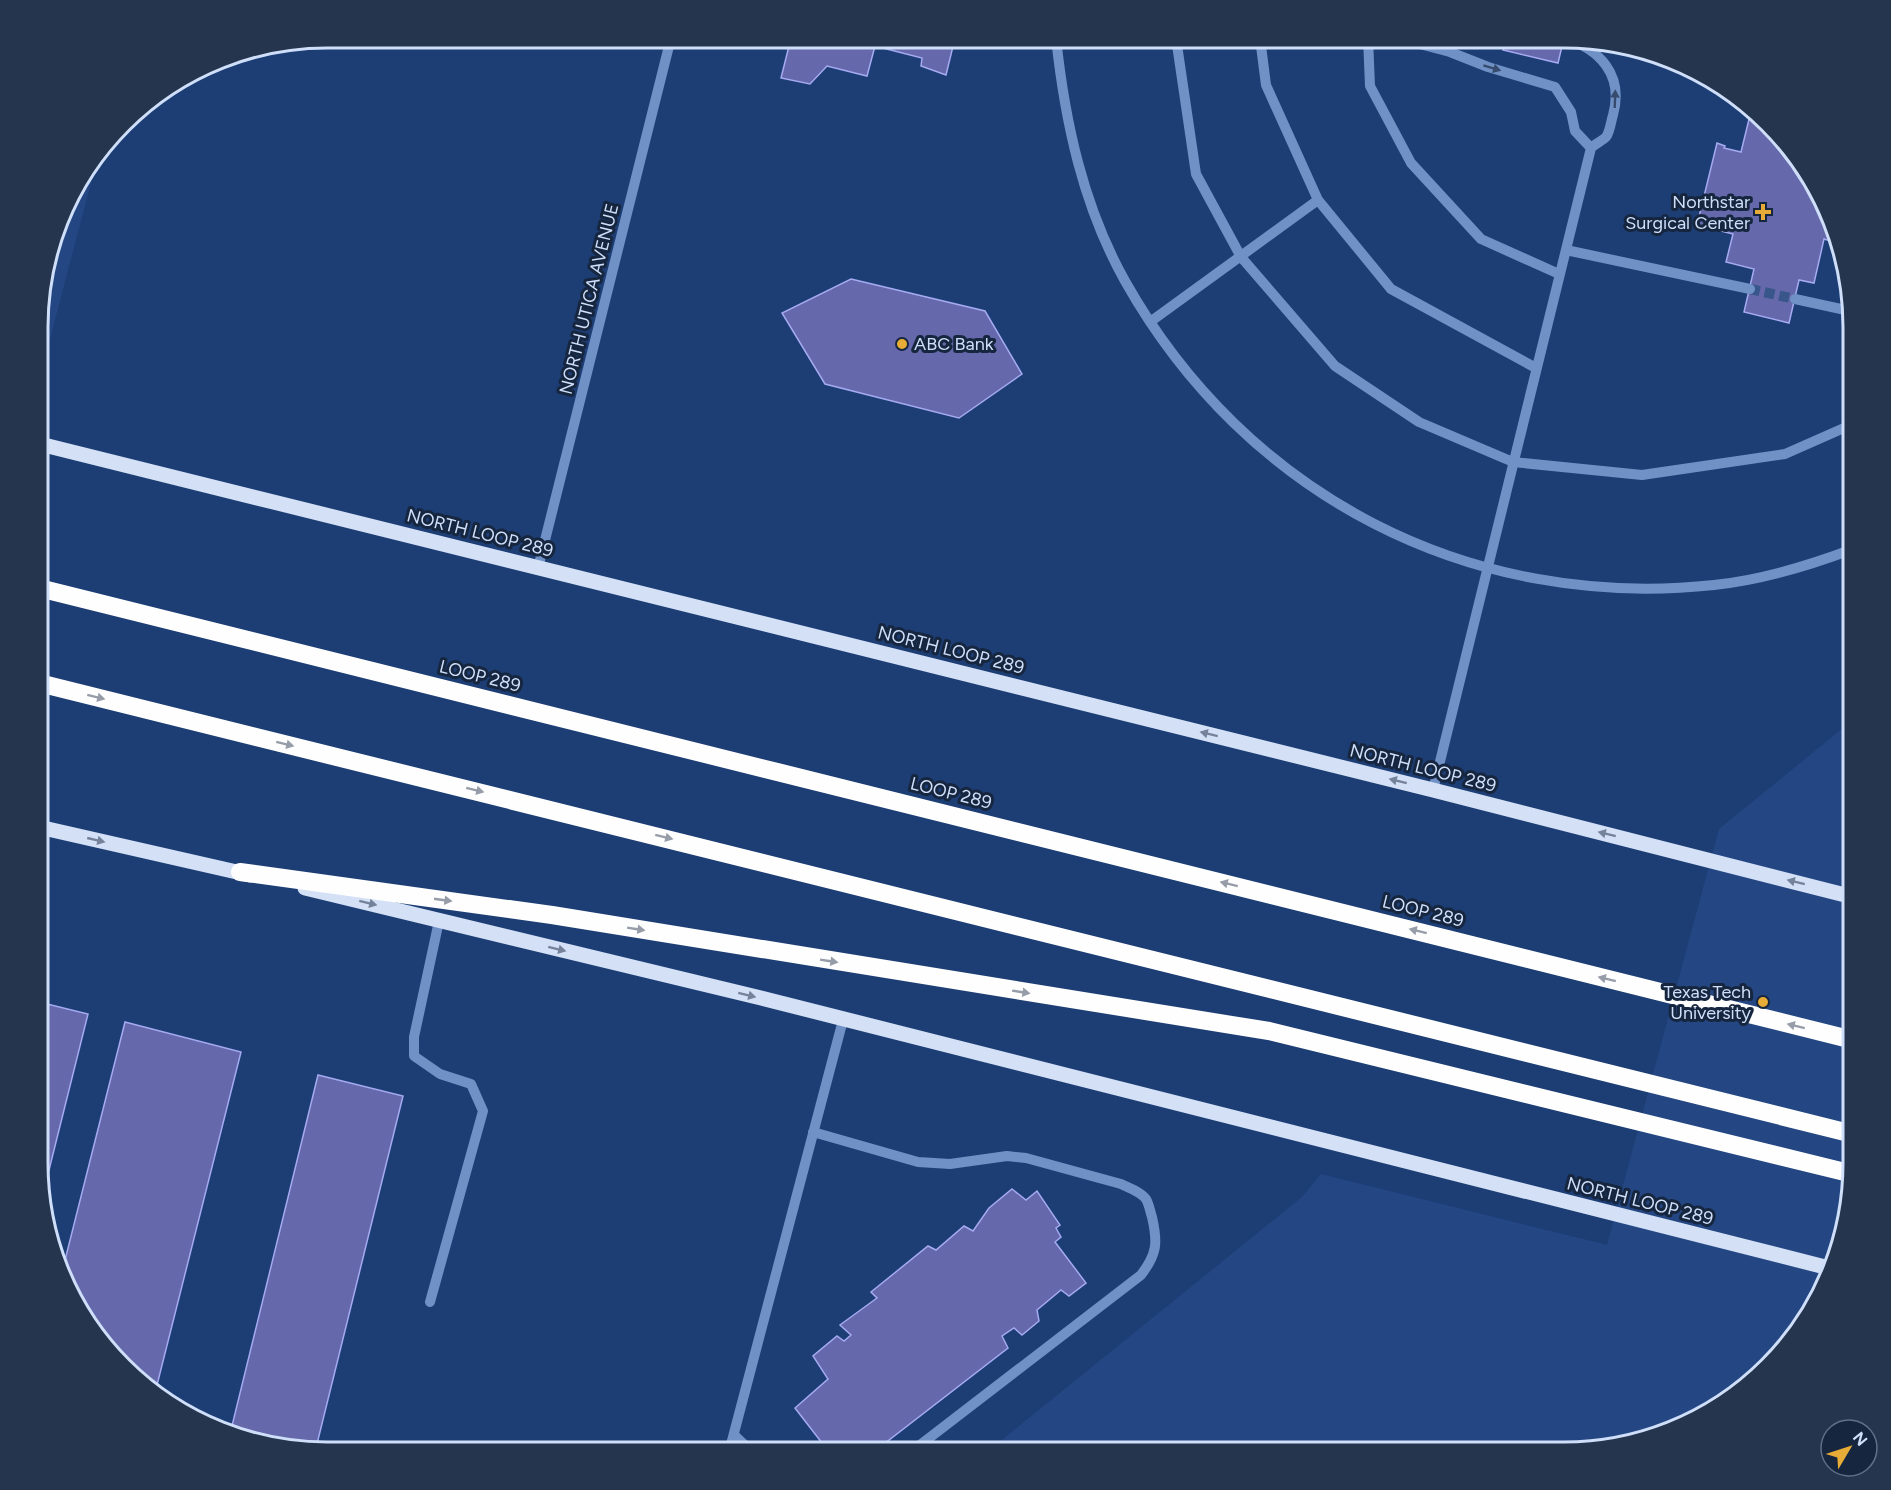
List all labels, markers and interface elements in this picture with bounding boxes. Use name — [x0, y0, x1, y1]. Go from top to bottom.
one-way arrow — [1483, 64, 1501, 73]
one-way arrow — [1610, 89, 1620, 108]
place label: Northstar Surgical Center — [1625, 191, 1750, 234]
street label: NORTH UTICA AVENUE — [555, 201, 623, 397]
marker: Northstar Surgical Center — [1754, 203, 1772, 221]
place label: ABC Bank — [914, 333, 994, 355]
marker: ABC Bank — [895, 337, 909, 351]
street label: NORTH LOOP 289 — [404, 504, 556, 562]
street label: NORTH LOOP 289 — [875, 621, 1027, 679]
street label: LOOP 289 — [437, 655, 523, 697]
one-way arrow — [87, 692, 105, 702]
one-way arrow — [1200, 729, 1218, 739]
one-way arrow — [276, 739, 294, 749]
street label: NORTH LOOP 289 — [1347, 739, 1499, 797]
street label: LOOP 289 — [908, 772, 994, 814]
one-way arrow — [1389, 776, 1407, 786]
one-way arrow — [465, 786, 484, 796]
one-way arrow — [1598, 829, 1617, 839]
one-way arrow — [655, 833, 673, 843]
one-way arrow — [87, 835, 105, 845]
one-way arrow — [1787, 877, 1806, 887]
one-way arrow — [1220, 878, 1238, 888]
street label: LOOP 289 — [1380, 890, 1466, 932]
one-way arrow — [434, 896, 453, 905]
one-way arrow — [358, 899, 377, 909]
one-way arrow — [627, 925, 646, 934]
one-way arrow — [1409, 926, 1427, 936]
one-way arrow — [548, 945, 566, 955]
one-way arrow — [819, 957, 838, 966]
one-way arrow — [1598, 973, 1616, 983]
place label: Texas Tech University — [1664, 981, 1752, 1024]
one-way arrow — [1012, 988, 1031, 997]
one-way arrow — [737, 991, 756, 1001]
marker: Texas Tech University — [1756, 995, 1770, 1009]
one-way arrow — [1787, 1021, 1805, 1031]
street label: NORTH LOOP 289 — [1564, 1172, 1716, 1230]
north arrow — [1819, 1418, 1879, 1478]
text: N — [1849, 1428, 1872, 1450]

